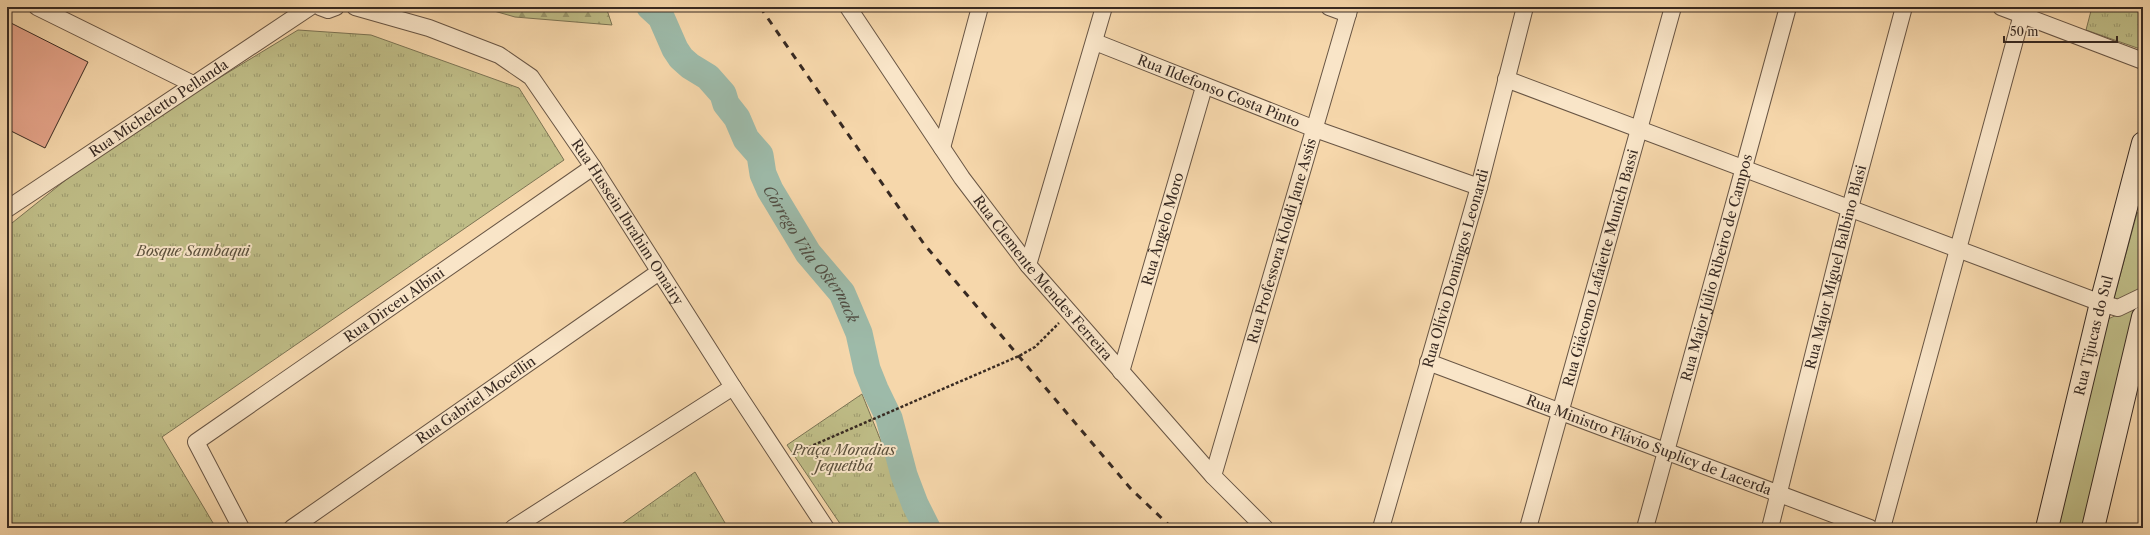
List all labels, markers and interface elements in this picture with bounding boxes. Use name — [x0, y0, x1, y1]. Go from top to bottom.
scale bar — [2004, 18, 2117, 44]
text: 50 m — [2010, 24, 2039, 39]
street label: Rua Ildefonso Costa Pinto — [1135, 51, 1303, 131]
street label: Rua Micheletto Pellanda — [85, 55, 232, 161]
street label: Rua Hussein Ibrahim Omairy — [567, 136, 688, 309]
street label: Rua Professora Kloldi Jane Assis — [1243, 136, 1320, 346]
street label: Rua Giácomo Lafaiette Munich Bassi — [1559, 147, 1642, 389]
street label: Rua Major Júlio Ribeiro de Campos — [1677, 152, 1756, 383]
street label: Rua Major Miguel Balbino Blasi — [1801, 163, 1870, 371]
street label: Rua Olívio Domingos Leonardi — [1418, 167, 1492, 370]
street label: Rua Ângelo Moro — [1138, 170, 1188, 288]
water label: Córrego Vila Osternack — [760, 181, 863, 326]
street label: Rua Clemente Mendes Ferreira — [969, 192, 1117, 364]
park label: Bosque Sambaqui — [135, 242, 251, 260]
street label: Rua Dirceu Albini — [340, 264, 448, 346]
street label: Rua Tijucas do Sul — [2070, 273, 2117, 397]
street label: Rua Gabriel Mocellin — [412, 352, 539, 448]
street label: Rua Ministro Flávio Suplicy de Lacerda — [1524, 391, 1775, 499]
park label: Praça Moradias Jequetibá — [791, 441, 896, 475]

